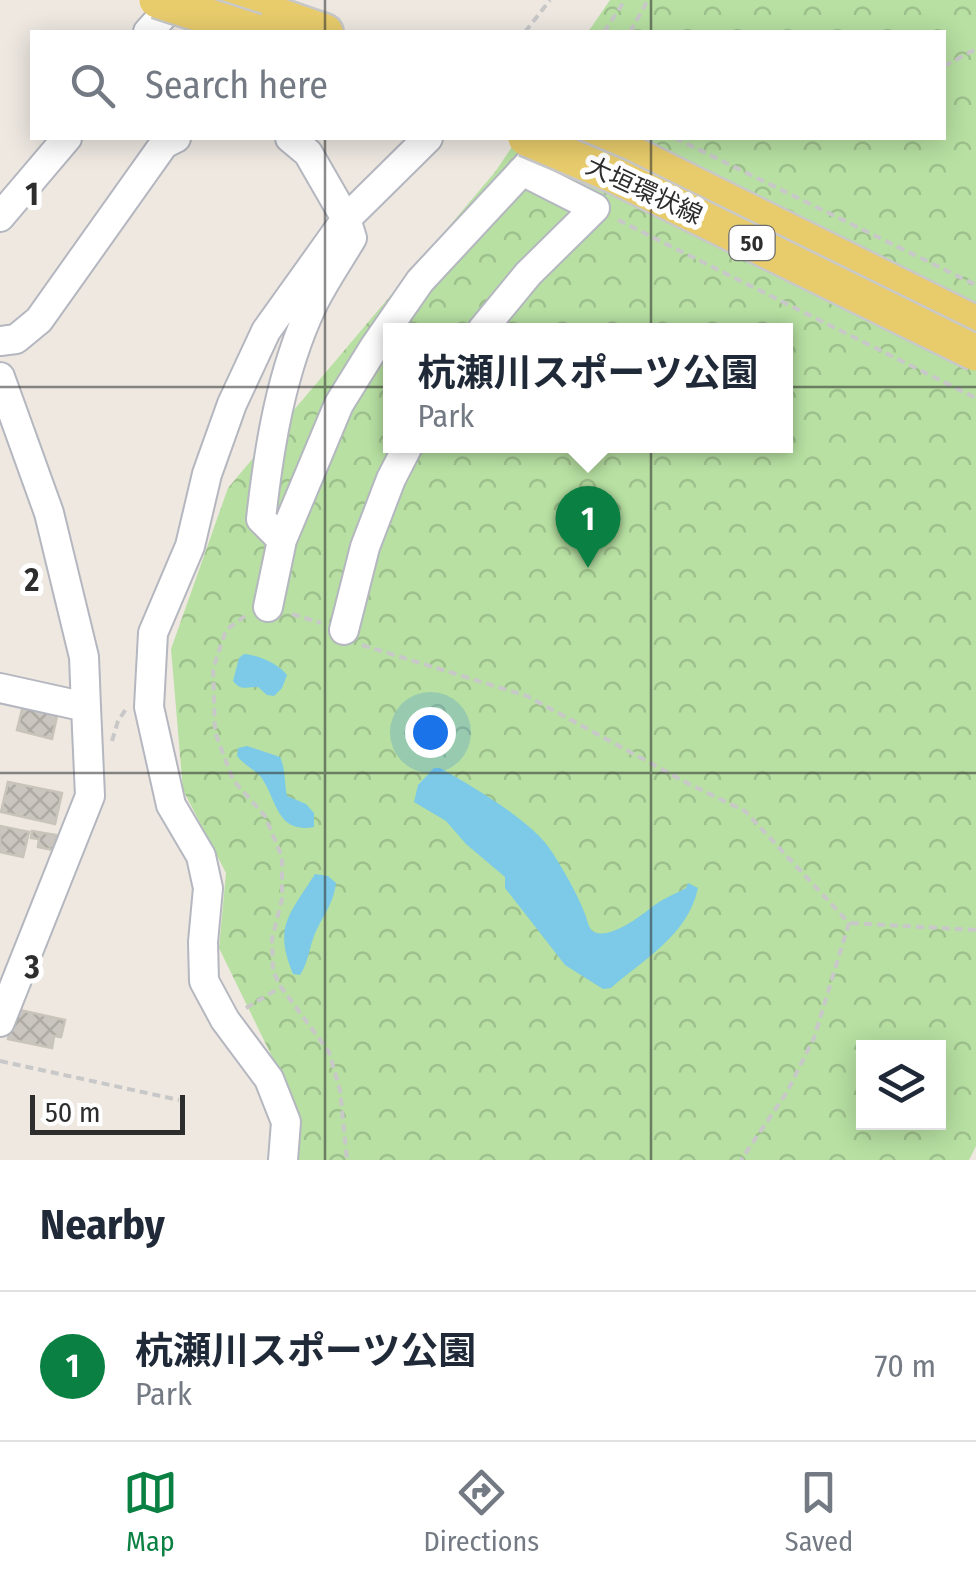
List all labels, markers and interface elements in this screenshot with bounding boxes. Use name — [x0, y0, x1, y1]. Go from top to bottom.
search box — [30, 30, 946, 140]
icon: search — [65, 58, 120, 113]
text: Search here — [145, 62, 328, 108]
street label: 大垣環状線 — [581, 151, 707, 231]
text: 1 — [25, 175, 39, 213]
road number: 50 — [730, 226, 774, 260]
popup — [383, 323, 793, 453]
text: 杭瀬川スポーツ公園 — [417, 350, 759, 396]
text: Park — [417, 397, 474, 435]
pin: 1 — [556, 486, 620, 568]
text: 2 — [24, 561, 40, 599]
your location — [405, 707, 456, 758]
text: 3 — [23, 948, 40, 986]
map controls — [856, 1040, 946, 1130]
button: layers — [856, 1040, 946, 1130]
scale bar — [30, 1090, 185, 1134]
text: 50 m — [45, 1096, 101, 1129]
text: Nearby — [40, 1200, 165, 1250]
text: 杭瀬川スポーツ公園 — [135, 1328, 476, 1374]
text: 1 — [66, 1347, 79, 1385]
text: 70 m — [875, 1347, 936, 1385]
text: Park — [135, 1375, 192, 1413]
tab: Map — [123, 1465, 178, 1558]
tab: Directions — [423, 1465, 539, 1558]
tab: Saved — [785, 1465, 853, 1558]

